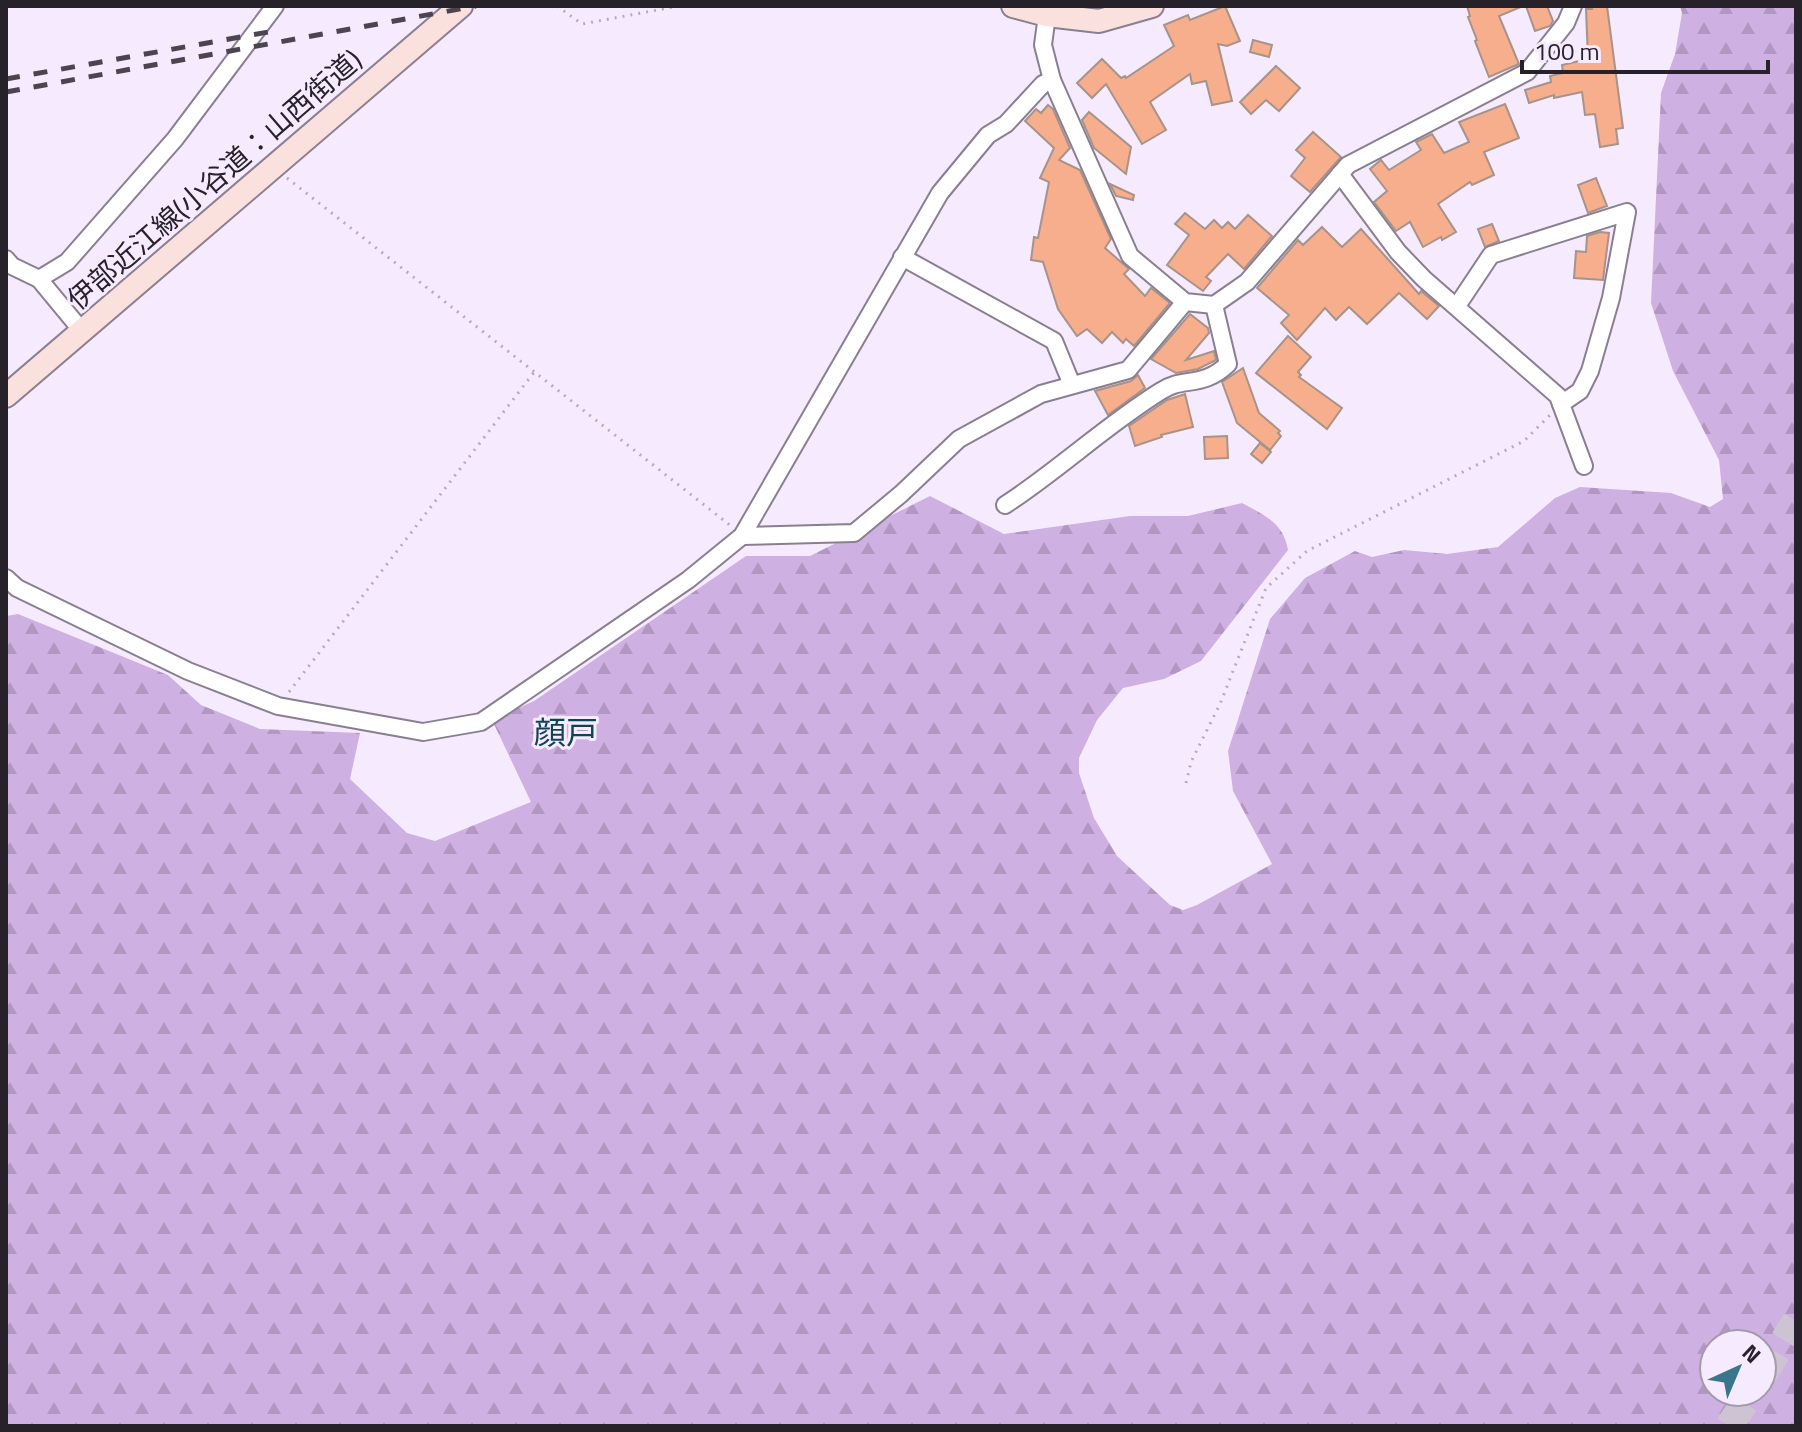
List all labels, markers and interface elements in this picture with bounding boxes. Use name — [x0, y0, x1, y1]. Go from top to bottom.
scale bar — [1522, 24, 1768, 74]
text: 100 m — [1534, 33, 1600, 69]
street label: 伊部近江線(小谷道：山西街道) — [57, 39, 371, 319]
district label: 顔戸 — [534, 708, 598, 756]
north arrow — [1698, 1328, 1778, 1408]
text: N — [1735, 1336, 1769, 1371]

